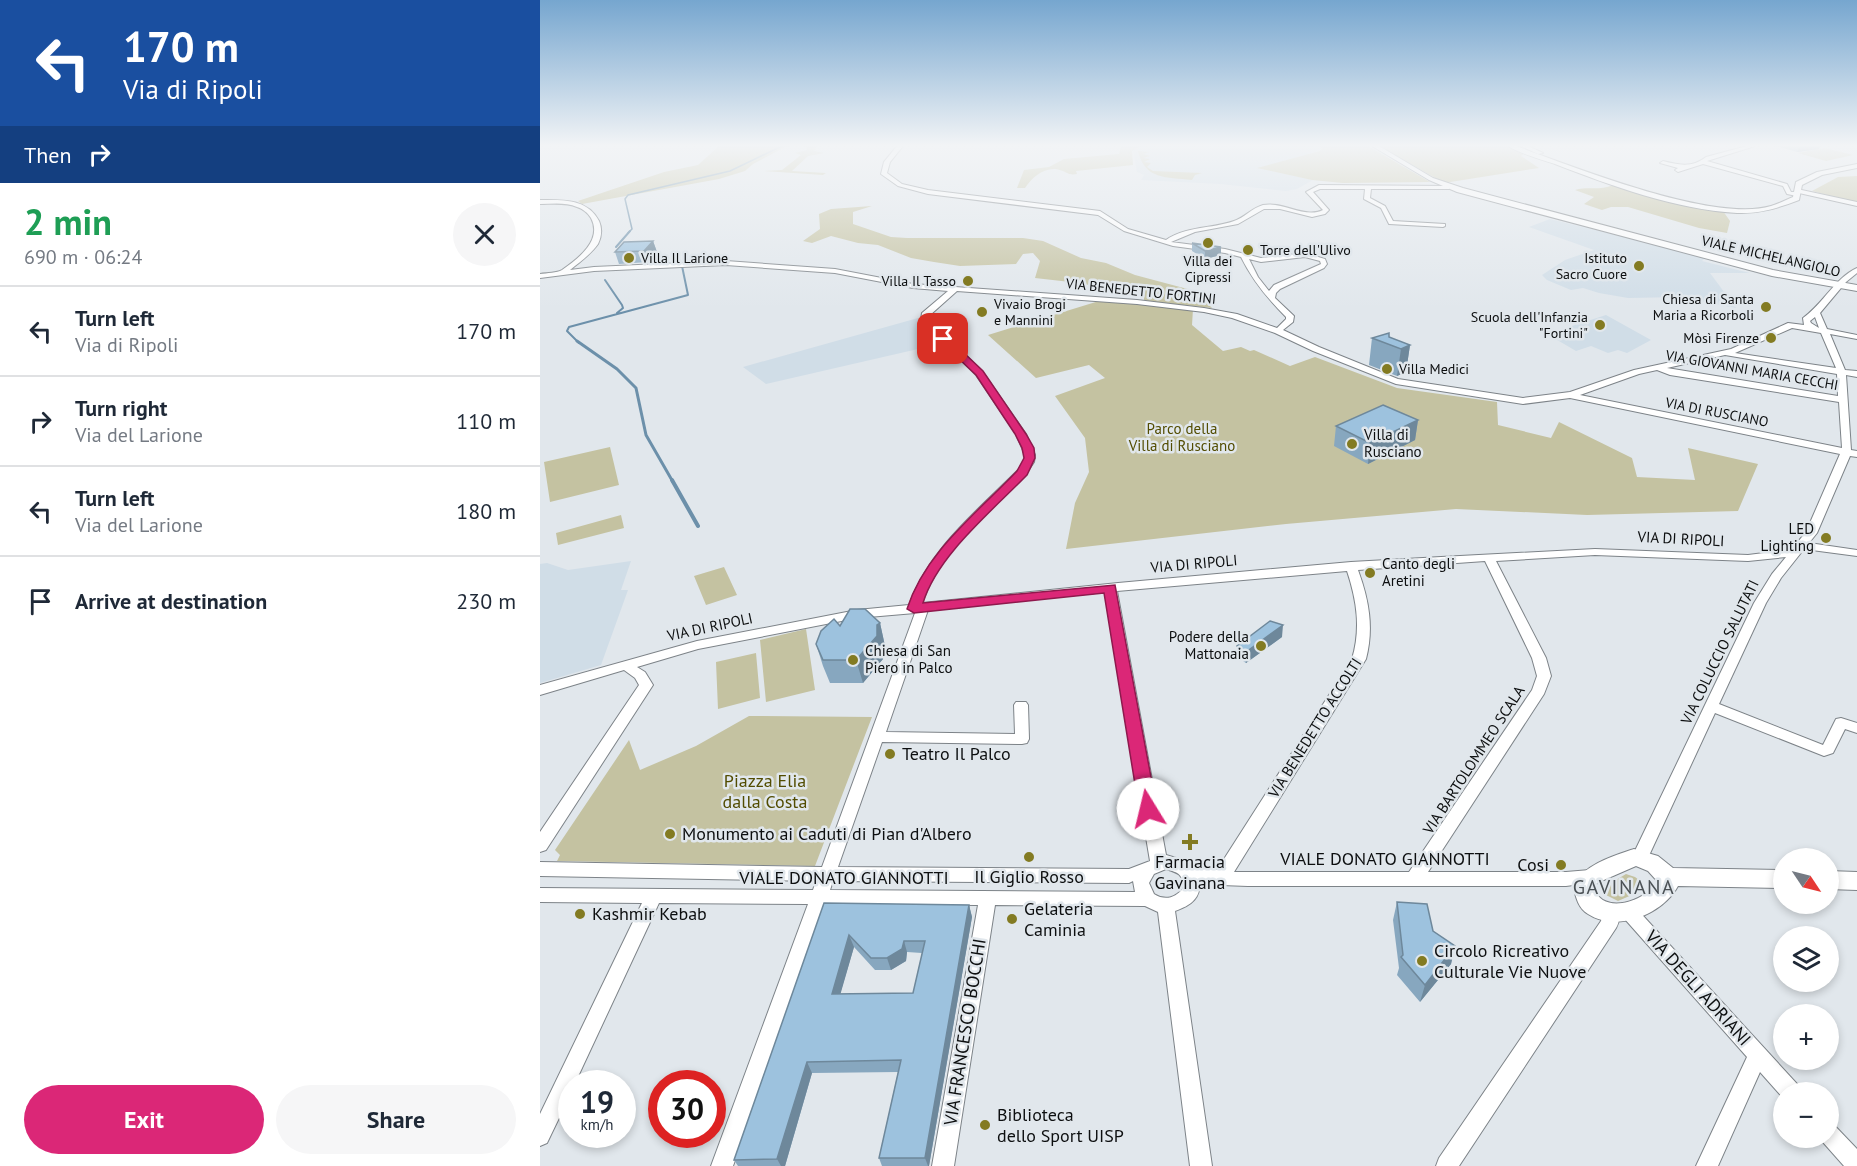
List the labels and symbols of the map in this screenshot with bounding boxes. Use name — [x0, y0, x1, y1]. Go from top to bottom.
street label: VIALE MICHELANGIOLO — [1699, 231, 1842, 281]
marker: Villa dei Cipressi — [1201, 236, 1215, 250]
place label: Torre dell'Ulivo — [1260, 241, 1351, 259]
marker: Torre dell'Ulivo — [1241, 243, 1255, 257]
place label: Villa Il Larione — [640, 249, 728, 267]
place label: Istituto Sacro Cuore — [1556, 249, 1627, 283]
marker: Villa Il Larione — [622, 251, 636, 265]
place label: Villa dei Cipressi — [1183, 252, 1232, 286]
marker: Istituto Sacro Cuore — [1632, 259, 1646, 273]
place label: Villa Il Tasso — [880, 272, 956, 290]
marker: Villa Il Tasso — [961, 274, 975, 288]
street label: VIA BENEDETTO FORTINI — [1064, 274, 1217, 308]
place label: Chiesa di Santa Maria a Ricorboli — [1653, 290, 1754, 324]
place label: Vivaio Brogi e Mannini — [993, 295, 1066, 329]
marker: Chiesa di Santa Maria a Ricorboli — [1759, 300, 1773, 314]
marker: Vivaio Brogi e Mannini — [975, 305, 989, 319]
place label: Scuola dell'Infanzia "Fortini" — [1471, 308, 1588, 342]
pin — [917, 313, 968, 364]
marker: Scuola dell'Infanzia "Fortini" — [1593, 318, 1607, 332]
place label: Mòsì Firenze — [1683, 329, 1759, 347]
marker: Mòsì Firenze — [1764, 331, 1778, 345]
street label: VIA GIOVANNI MARIA CECCHI — [1663, 346, 1840, 394]
place label: Villa Medici — [1398, 360, 1469, 378]
marker: Villa Medici — [1380, 362, 1394, 376]
street label: VIA DI RUSCIANO — [1663, 393, 1770, 431]
park label: Parco della Villa di Rusciano — [1128, 419, 1235, 455]
place label: Villa di Rusciano — [1363, 425, 1422, 461]
marker: Villa di Rusciano — [1345, 437, 1359, 451]
place label: LED Lighting — [1761, 519, 1814, 555]
street label: VIA DI RIPOLI — [1636, 527, 1725, 550]
marker: LED Lighting — [1819, 531, 1833, 545]
street label: VIA DI RIPOLI — [1149, 550, 1238, 577]
place label: Canto degli Aretini — [1382, 554, 1455, 590]
marker: Canto degli Aretini — [1363, 566, 1377, 580]
street label: VIA COLUCCIO SALUTATI — [1676, 576, 1763, 728]
street label: VIA DI RIPOLI — [664, 608, 754, 645]
place label: Podere della Mattonaia — [1169, 627, 1249, 663]
marker: Podere della Mattonaia — [1254, 639, 1268, 653]
place label: Chiesa di San Piero in Palco — [865, 641, 953, 677]
marker: Chiesa di San Piero in Palco — [846, 653, 860, 667]
street label: VIA BENEDETTO ACCOLTI — [1263, 654, 1365, 802]
street label: VIA BARTOLOMMEO SCALA — [1418, 682, 1529, 838]
place label: Teatro Il Palco — [902, 742, 1011, 765]
marker: Teatro Il Palco — [883, 747, 897, 761]
park label: Piazza Elia dalla Costa — [723, 769, 807, 813]
position arrow — [1116, 777, 1180, 841]
place label: Monumento ai Caduti di Pian d'Albero — [682, 822, 972, 845]
marker: Monumento ai Caduti di Pian d'Albero — [663, 827, 677, 841]
marker: Farmacia Gavinana — [1183, 835, 1197, 849]
street label: VIALE DONATO GIANNOTTI — [1279, 847, 1490, 870]
north arrow — [1773, 848, 1839, 914]
marker: Il Giglio Rosso — [1022, 850, 1036, 864]
place label: Farmacia Gavinana — [1155, 850, 1226, 894]
place label: Cosi — [1517, 853, 1549, 876]
marker: Cosi — [1554, 858, 1568, 872]
place label: Il Giglio Rosso — [974, 865, 1084, 888]
street label: VIALE DONATO GIANNOTTI — [738, 866, 949, 889]
district label: GAVINANA — [1573, 874, 1675, 900]
place label: Gelateria Caminia — [1024, 897, 1093, 941]
place label: Kashmir Kebab — [592, 902, 707, 925]
marker: Kashmir Kebab — [573, 907, 587, 921]
marker: Gelateria Caminia — [1005, 912, 1019, 926]
street label: VIA DEGLI ADRIANI — [1640, 924, 1756, 1050]
street label: VIA FRANCESCO BOCCHI — [938, 937, 991, 1128]
place label: Circolo Ricreativo Culturale Vie Nuove — [1434, 939, 1586, 983]
marker: Circolo Ricreativo Culturale Vie Nuove — [1415, 954, 1429, 968]
speed limit sign: 30 — [648, 1070, 726, 1148]
place label: Biblioteca dello Sport UISP — [997, 1103, 1124, 1147]
marker: Biblioteca dello Sport UISP — [978, 1118, 992, 1132]

